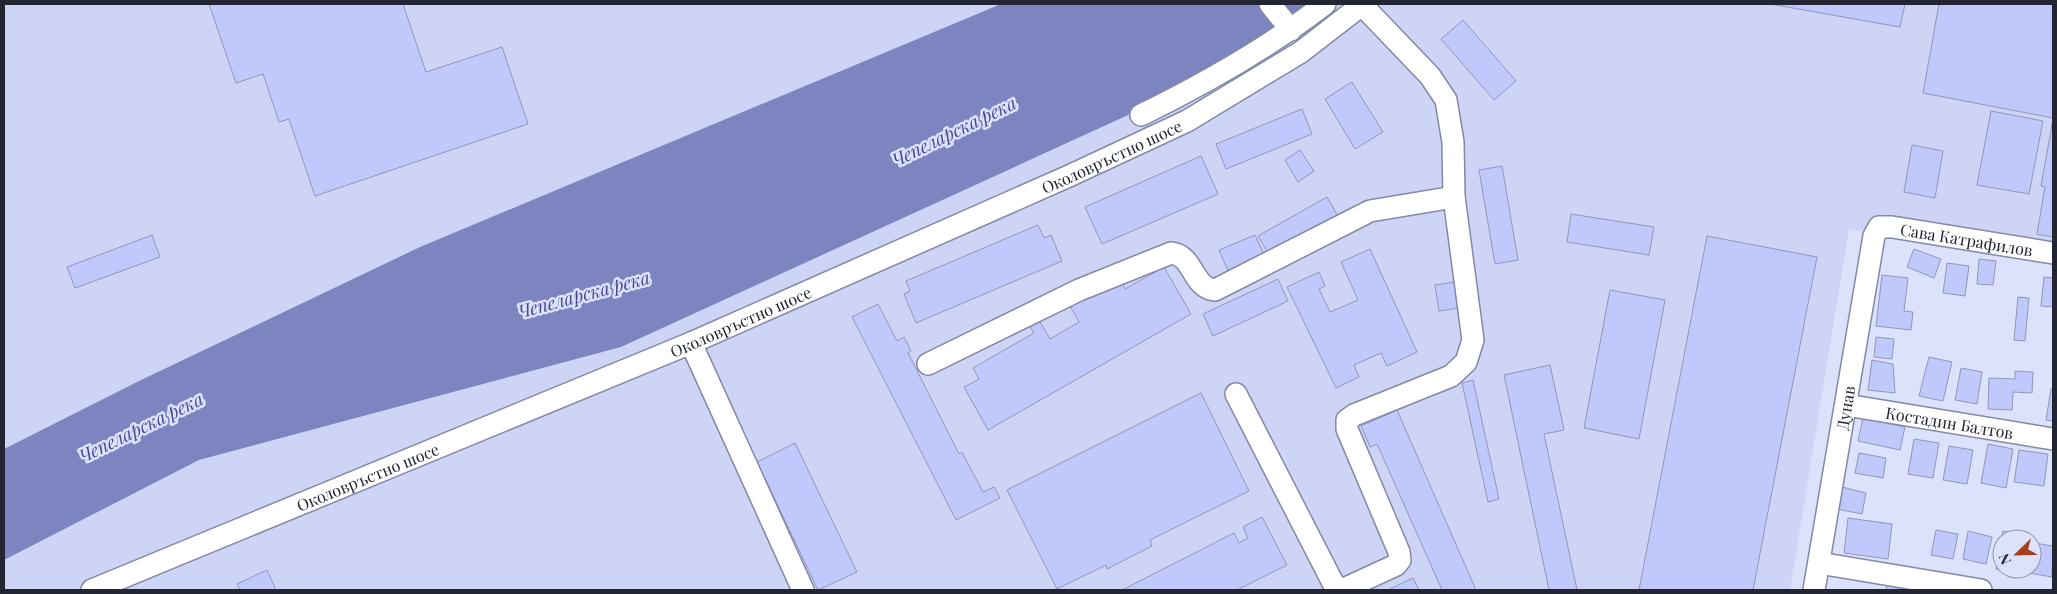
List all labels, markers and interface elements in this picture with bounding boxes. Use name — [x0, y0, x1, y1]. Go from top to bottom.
water label: Чепеларска река — [888, 91, 1020, 171]
street label: Околовръстно шосе — [1038, 115, 1185, 197]
street label: Сава Катрафилов — [1899, 218, 2035, 260]
water label: Чепеларска река — [516, 265, 652, 323]
street label: Околовръстно шосе — [667, 281, 814, 361]
street label: Дунав — [1831, 384, 1859, 431]
water label: Чепеларска река — [75, 387, 207, 467]
street label: Костадин Балтов — [1884, 401, 2015, 443]
street label: Околовръстно шосе — [293, 438, 442, 515]
north arrow — [1992, 529, 2042, 579]
text: N — [1994, 551, 2015, 568]

